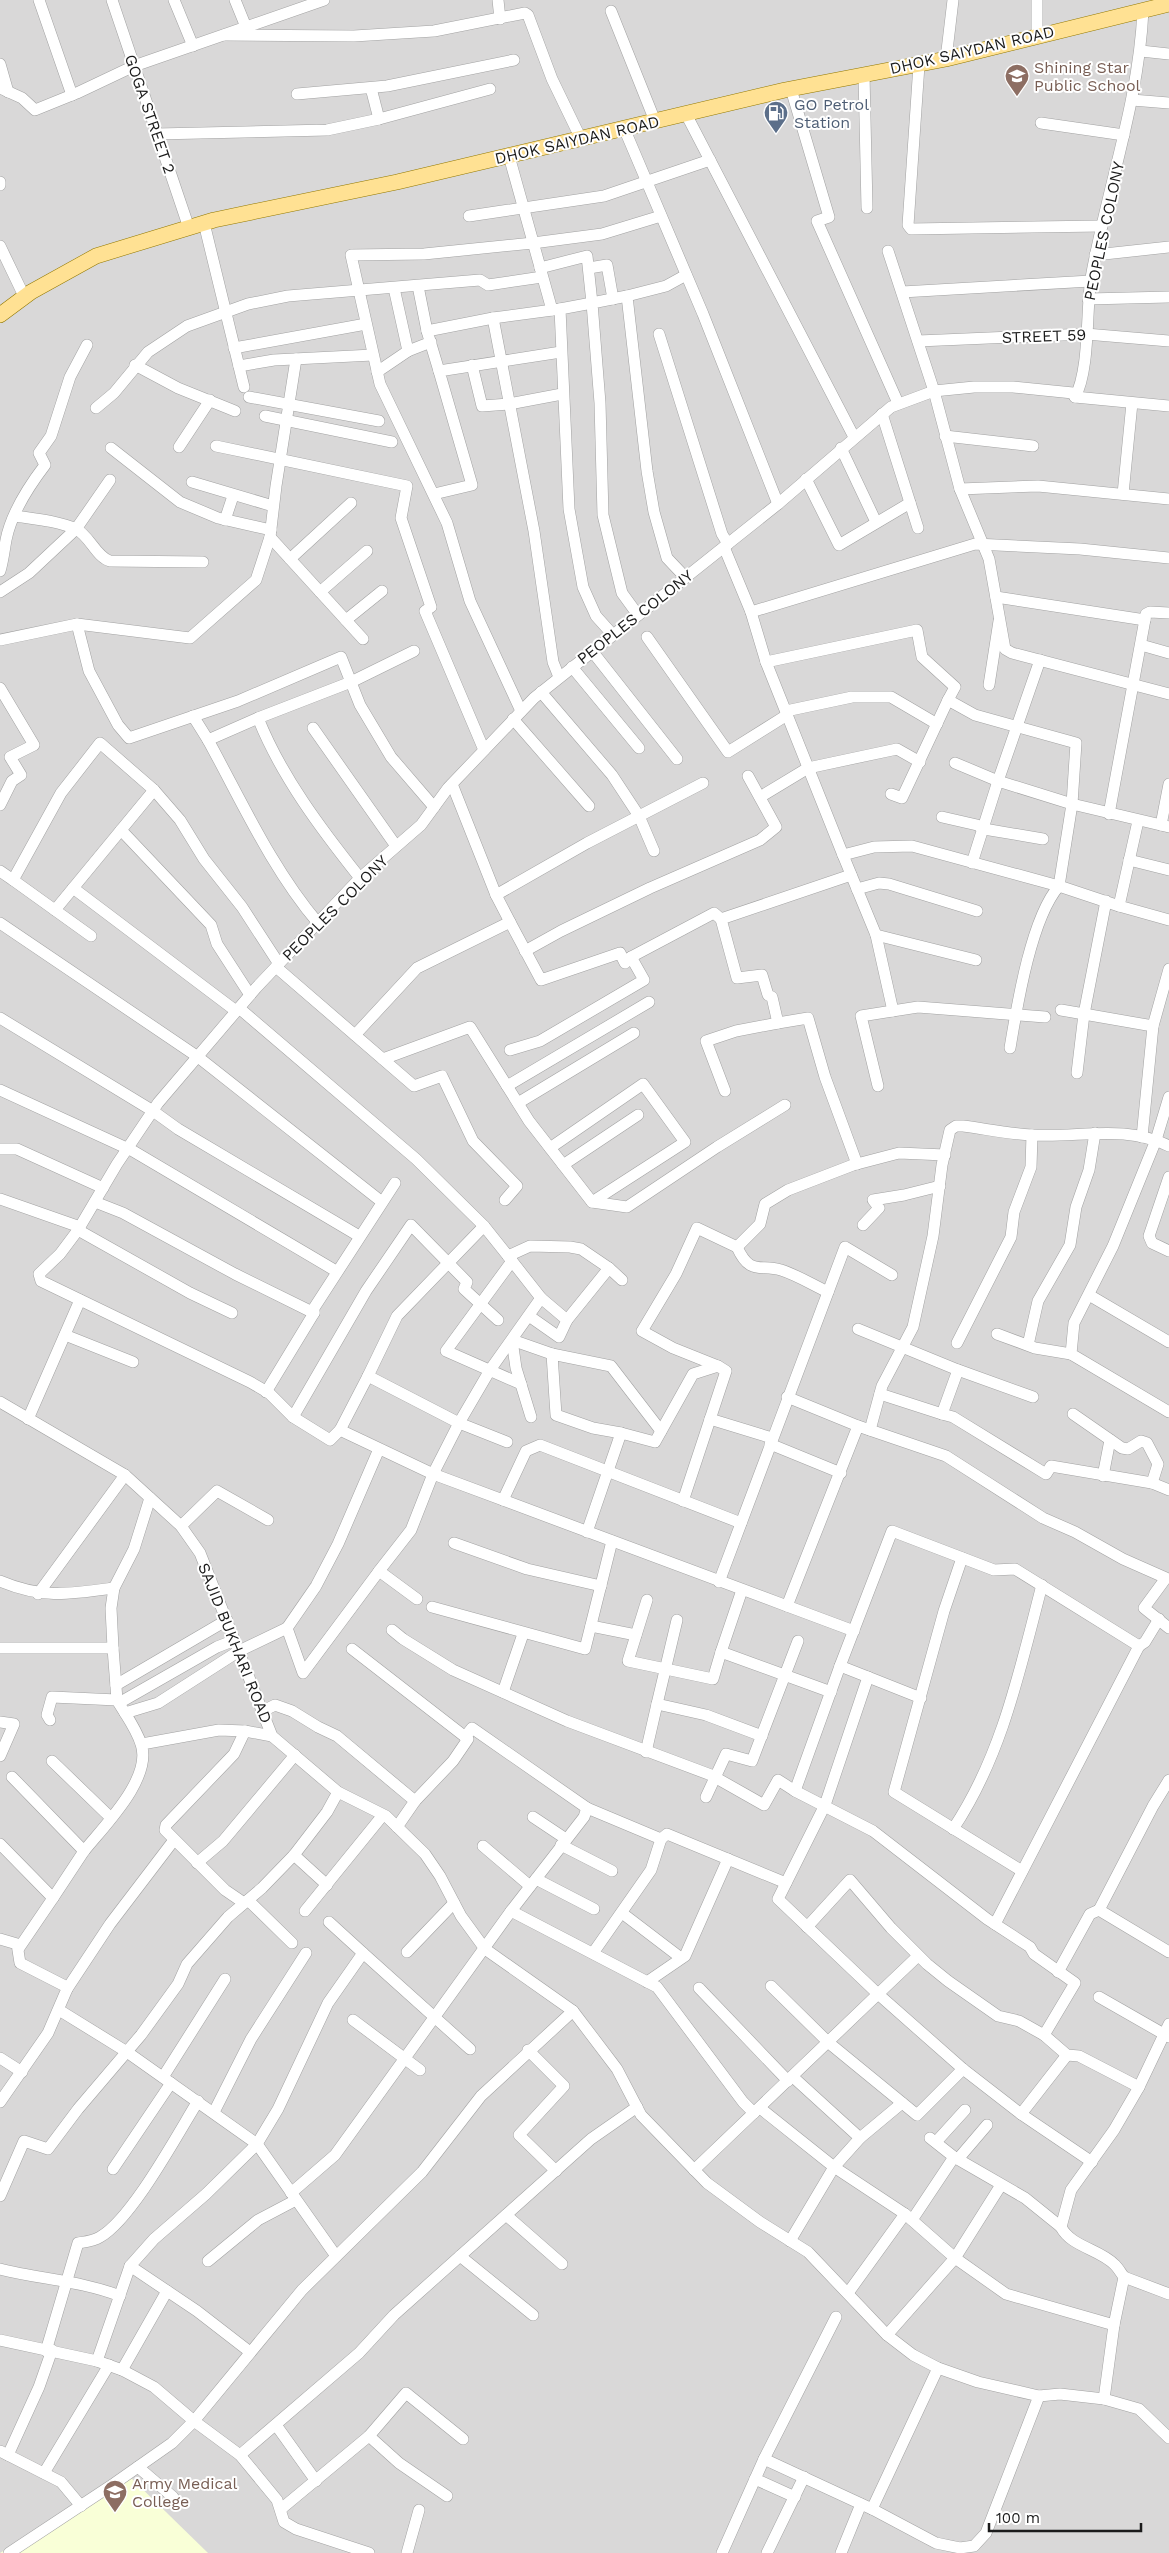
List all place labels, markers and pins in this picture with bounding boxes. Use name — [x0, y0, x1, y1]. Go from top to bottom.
place label: Shining Star Public School — [1034, 58, 1141, 95]
school or university icon: Shining Star Public School — [1004, 63, 1030, 97]
place label: GO Petrol Station — [794, 95, 869, 132]
fuel station icon: GO Petrol Station — [763, 100, 789, 134]
place label: Army Medical College — [132, 2474, 237, 2511]
school or university icon: Army Medical College — [102, 2479, 128, 2513]

